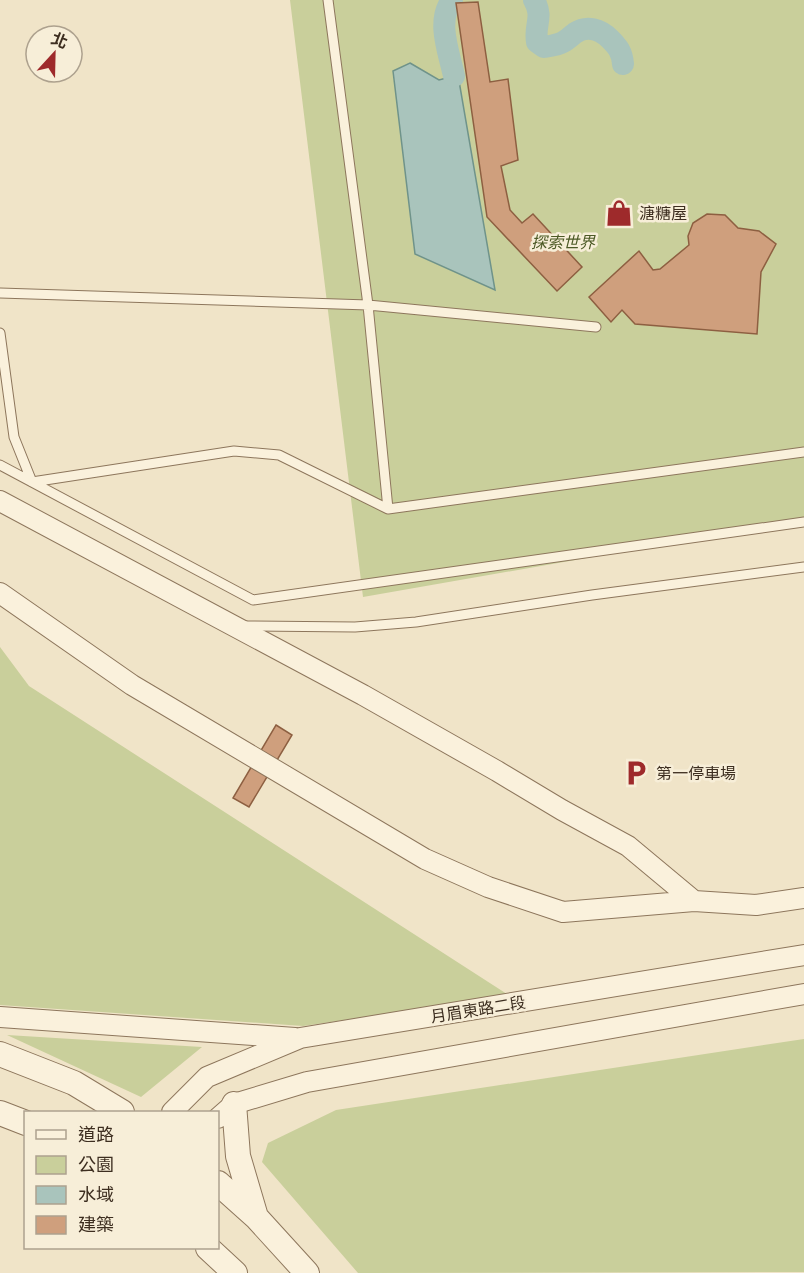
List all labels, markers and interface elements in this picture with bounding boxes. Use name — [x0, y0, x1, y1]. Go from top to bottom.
north arrow — [24, 24, 84, 84]
text: 北 — [48, 27, 71, 53]
shop icon: 溏糖屋 — [604, 198, 634, 228]
place label: 溏糖屋 — [639, 202, 687, 224]
park label: 探索世界 — [531, 231, 596, 253]
parking icon: 第一停車場 — [621, 758, 651, 788]
place label: 第一停車場 — [656, 762, 736, 784]
street label: 月眉東路二段 — [429, 991, 527, 1027]
legend — [24, 1111, 219, 1249]
text: 道路 — [78, 1122, 114, 1146]
text: 公園 — [78, 1152, 114, 1176]
text: 水域 — [78, 1182, 114, 1206]
text: 建築 — [78, 1212, 114, 1236]

